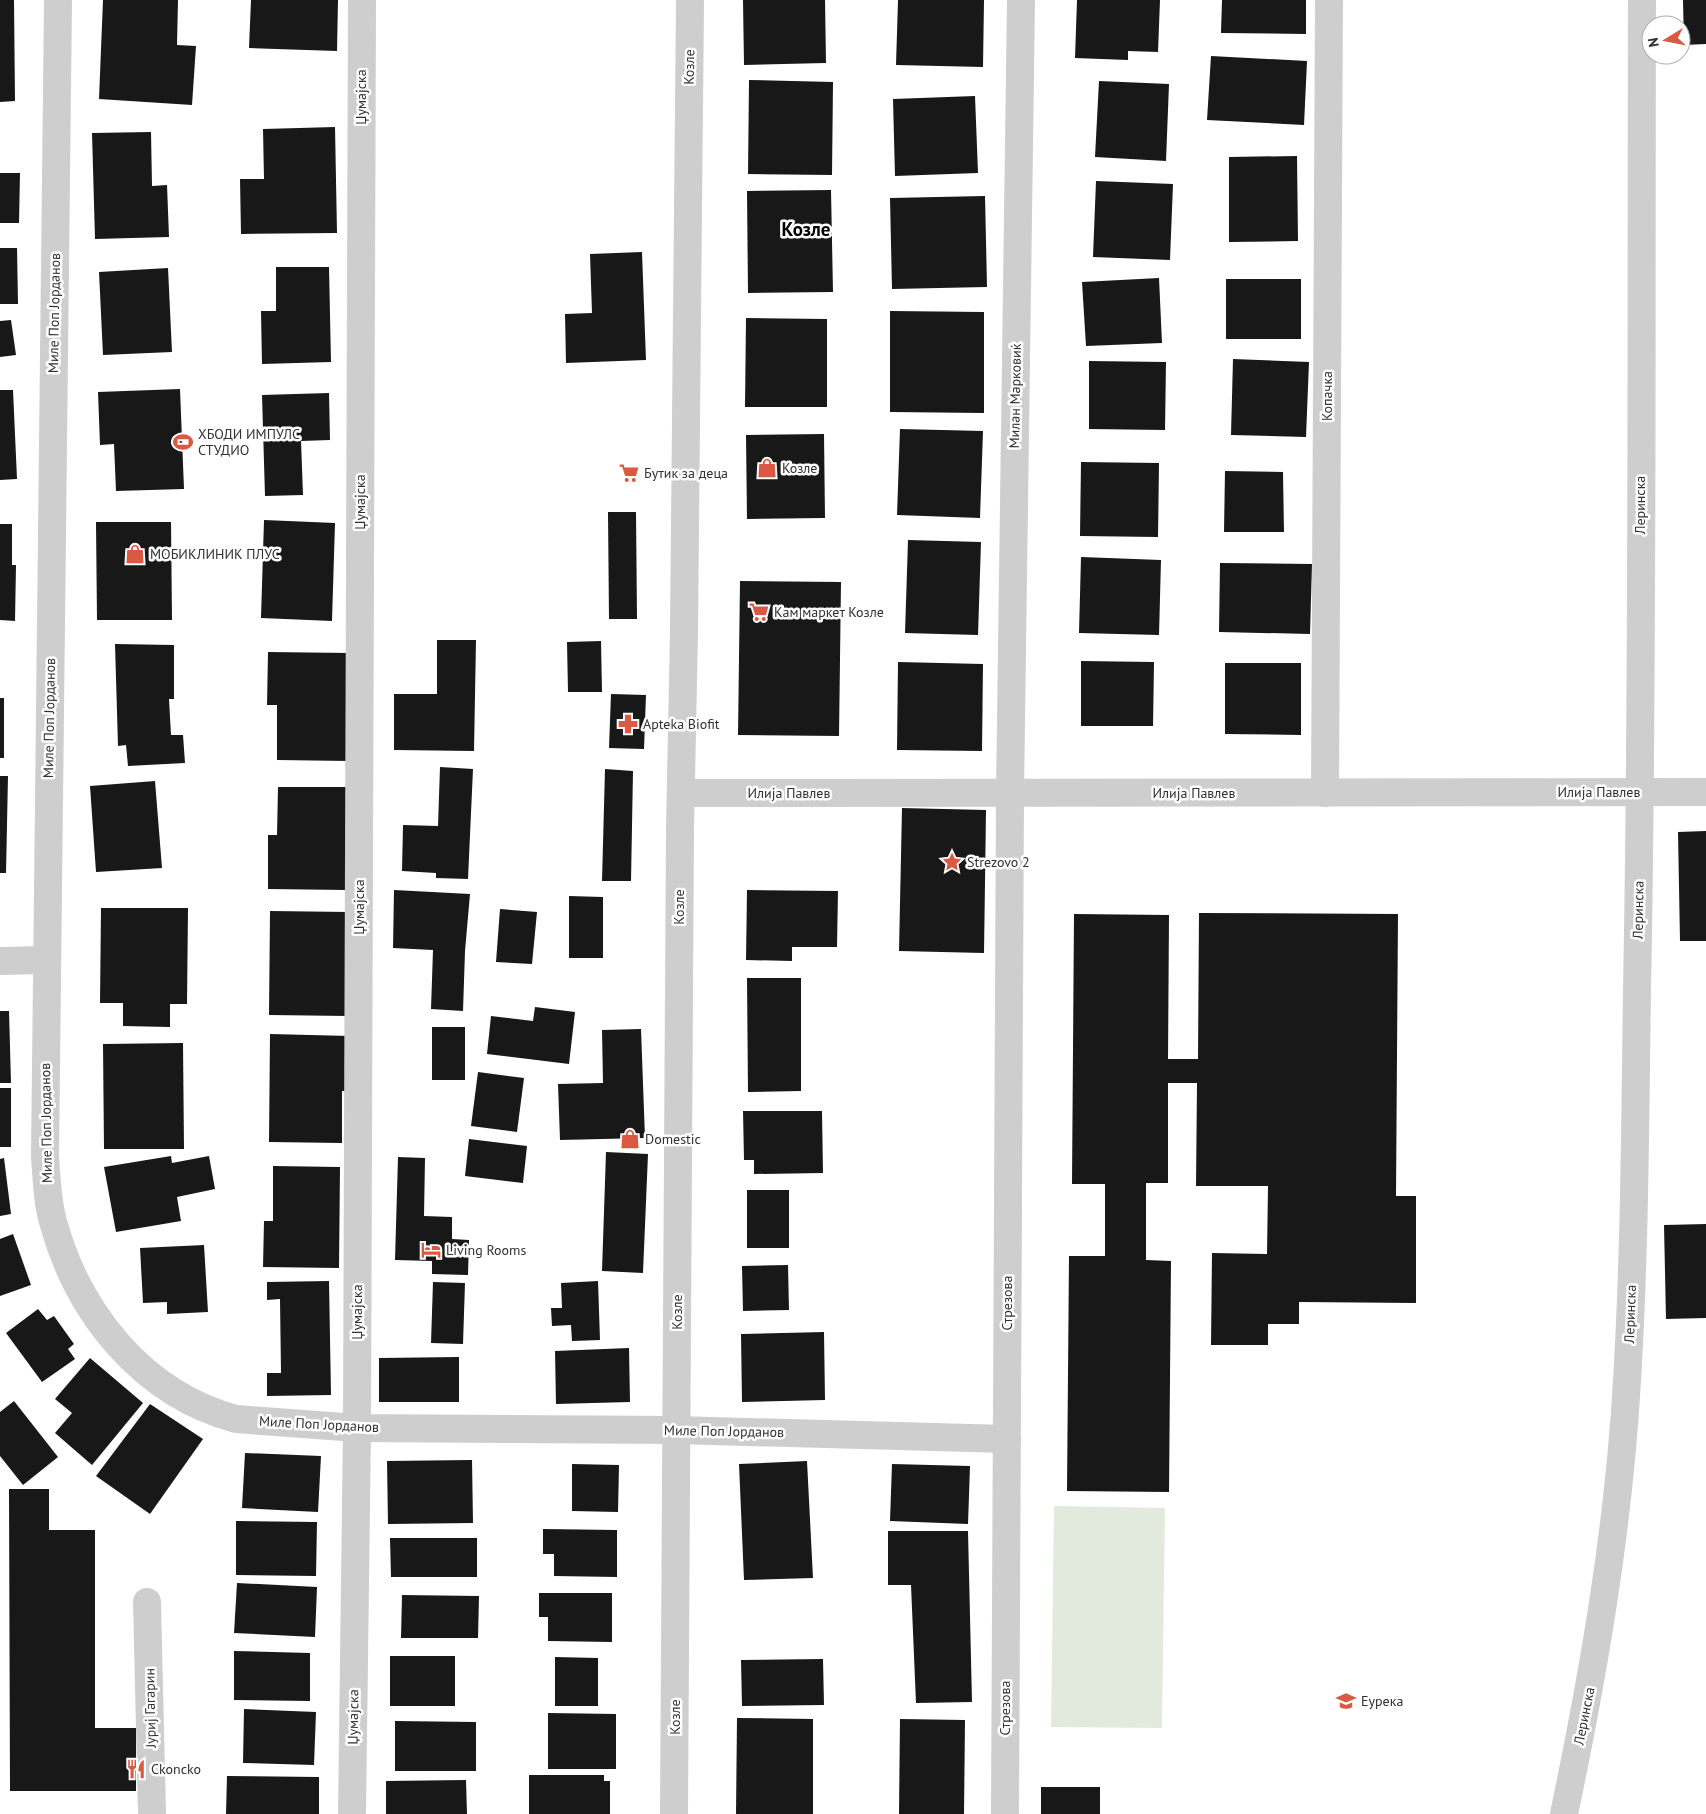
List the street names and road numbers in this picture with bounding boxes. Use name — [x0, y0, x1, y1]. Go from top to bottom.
street label: Козле — [680, 49, 698, 85]
street label: Џумајска — [352, 69, 370, 125]
street label: Миле Поп Јорданов — [44, 253, 64, 373]
street label: Милан Марковиќ — [1005, 343, 1025, 449]
street label: Копачка — [1318, 371, 1336, 421]
street label: Џумајска — [351, 474, 369, 530]
street label: Леринска — [1631, 476, 1649, 535]
street label: Миле Поп Јорданов — [39, 658, 59, 778]
street label: Илија Павлев — [1558, 783, 1640, 801]
street label: Илија Павлев — [748, 784, 830, 802]
street label: Илија Павлев — [1153, 784, 1235, 802]
street label: Џумајска — [350, 879, 368, 935]
street label: Леринска — [1628, 881, 1648, 940]
street label: Козле — [670, 889, 688, 925]
street label: Миле Поп Јорданов — [36, 1063, 56, 1183]
street label: Стрезова — [998, 1275, 1016, 1331]
street label: Џумајска — [348, 1284, 366, 1340]
street label: Леринска — [1620, 1284, 1640, 1345]
street label: Козле — [668, 1294, 686, 1330]
street label: Миле Поп Јорданов — [259, 1412, 379, 1436]
street label: Миле Поп Јорданов — [664, 1421, 784, 1441]
street label: Јуриј Гагарин — [140, 1668, 160, 1749]
street label: Стрезова — [996, 1680, 1014, 1736]
street label: Леринска — [1569, 1685, 1598, 1747]
street label: Џумајска — [344, 1689, 362, 1745]
street label: Козле — [666, 1699, 684, 1735]

